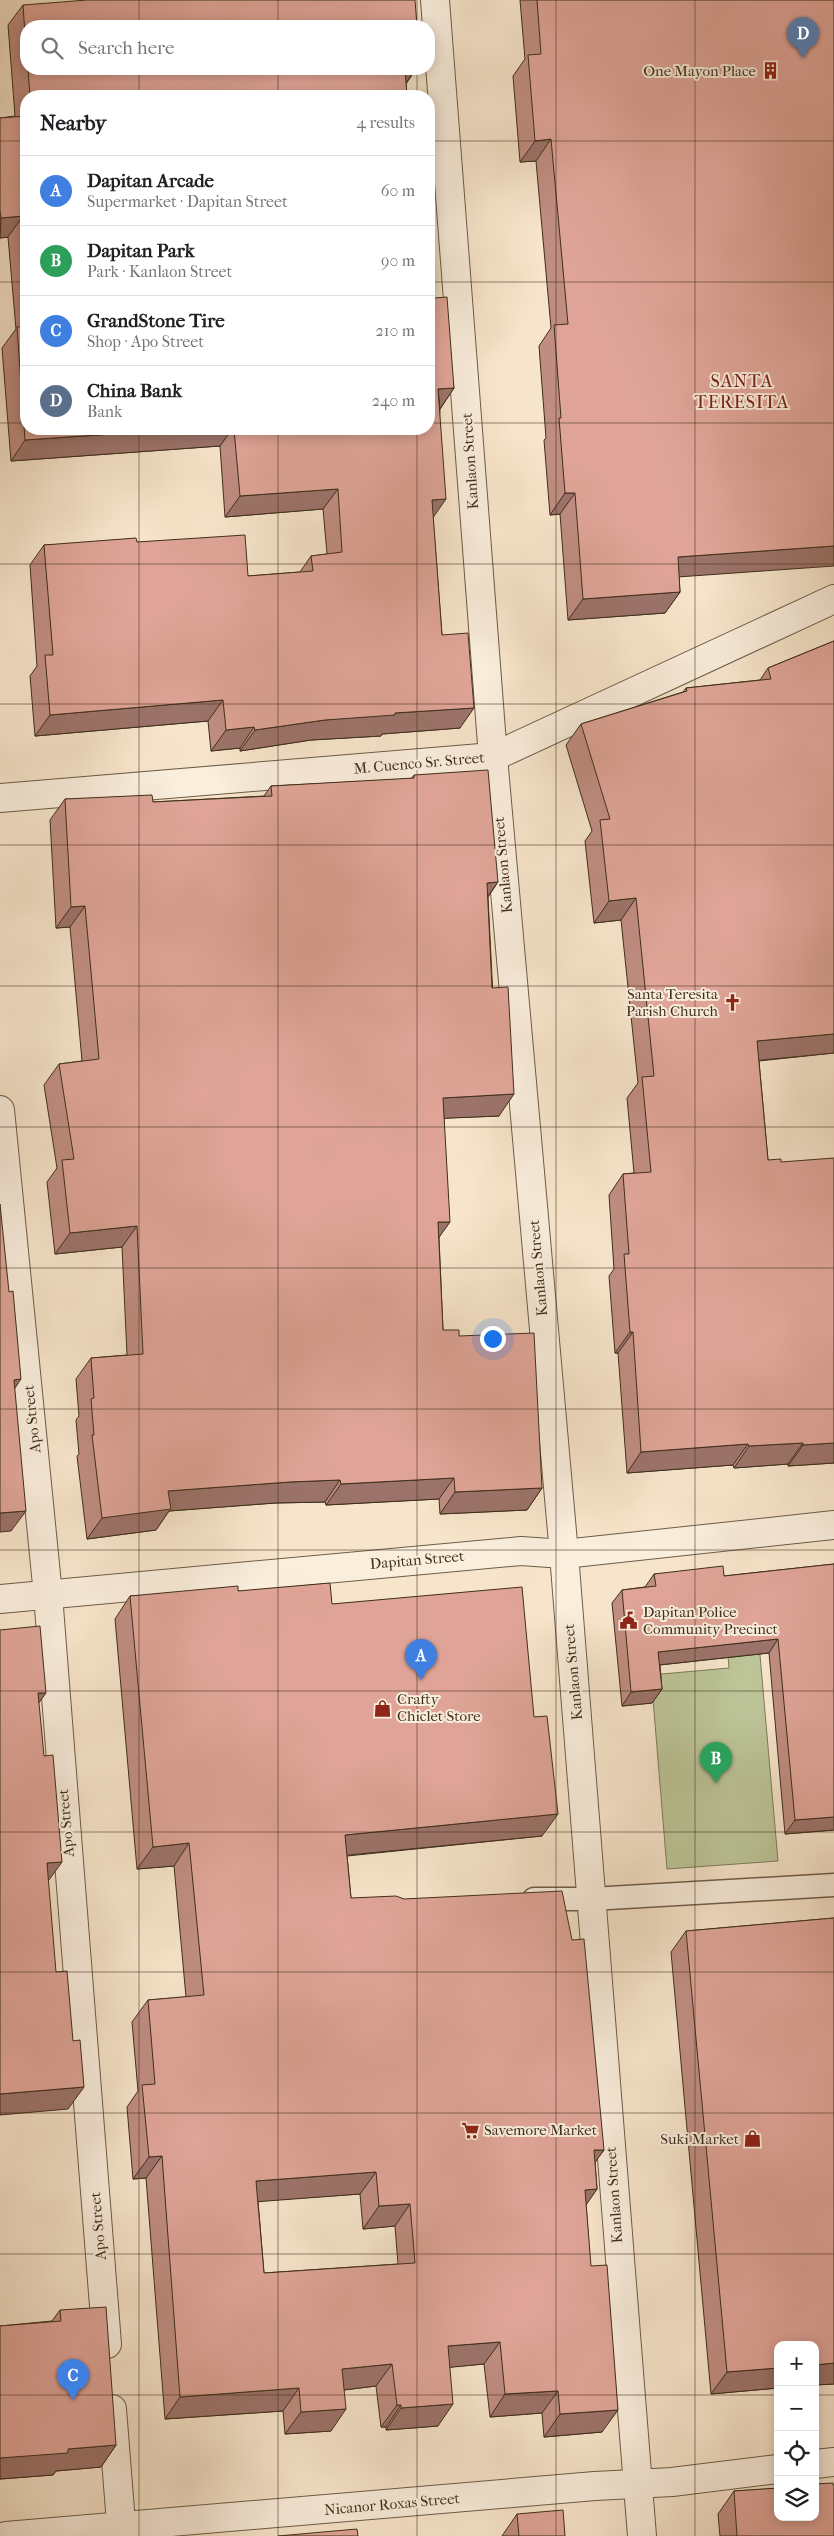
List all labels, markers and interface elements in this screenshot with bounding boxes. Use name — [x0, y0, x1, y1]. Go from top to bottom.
pin: D — [787, 17, 819, 58]
search box — [20, 20, 435, 75]
icon: search — [38, 34, 66, 62]
text: Search here — [78, 37, 174, 59]
building icon: One Mayon Place — [760, 61, 780, 81]
place label: One Mayon Place — [643, 62, 757, 80]
text: Nearby — [40, 111, 106, 135]
text: 4 results — [357, 113, 415, 132]
text: Dapitan Arcade — [87, 170, 214, 192]
text: A — [51, 181, 61, 200]
text: 60 m — [381, 181, 415, 200]
text: Supermarket · Dapitan Street — [87, 192, 288, 211]
text: Dapitan Park — [87, 240, 194, 262]
text: B — [51, 251, 61, 270]
text: 90 m — [381, 251, 415, 270]
text: Park · Kanlaon Street — [87, 262, 232, 281]
text: GrandStone Tire — [87, 310, 225, 332]
text: C — [51, 321, 61, 340]
text: 210 m — [376, 321, 415, 340]
text: Shop · Apo Street — [87, 332, 204, 351]
district label: SANTA TERESITA — [695, 371, 789, 413]
text: China Bank — [87, 380, 182, 402]
text: D — [50, 391, 62, 410]
text: 240 m — [372, 391, 415, 410]
text: Bank — [87, 402, 122, 421]
street label: Kanlaon Street — [458, 411, 482, 510]
street label: M. Cuenco Sr. Street — [353, 748, 486, 778]
street label: Kanlaon Street — [490, 815, 516, 914]
place label: Santa Teresita Parish Church — [626, 985, 719, 1020]
church icon: Santa Teresita Parish Church — [722, 993, 742, 1013]
street label: Kanlaon Street — [525, 1218, 551, 1317]
your location — [480, 1326, 506, 1352]
street label: Apo Street — [19, 1383, 45, 1455]
street label: Dapitan Street — [369, 1547, 466, 1573]
place label: Dapitan Police Community Precinct — [643, 1603, 779, 1638]
public building icon: Dapitan Police Community Precinct — [619, 1611, 639, 1631]
street label: Kanlaon Street — [560, 1622, 586, 1721]
pin: A — [405, 1639, 437, 1680]
place label: Crafty Chiclet Store — [397, 1690, 481, 1725]
shop icon: Crafty Chiclet Store — [373, 1698, 393, 1718]
pin: B — [700, 1742, 732, 1783]
street label: Apo Street — [54, 1788, 78, 1859]
supermarket icon: Savemore Market — [460, 2120, 480, 2140]
place label: Savemore Market — [484, 2121, 598, 2139]
shop icon: Suki Market — [743, 2129, 763, 2149]
place label: Suki Market — [660, 2130, 740, 2148]
street label: Kanlaon Street — [602, 2145, 626, 2244]
street label: Apo Street — [86, 2191, 110, 2262]
map controls — [774, 2341, 819, 2521]
button: + — [774, 2341, 819, 2386]
pin: C — [57, 2359, 89, 2400]
button: − — [774, 2386, 819, 2431]
button: locate — [774, 2431, 819, 2476]
button: layers — [774, 2476, 819, 2521]
street label: Nicanor Roxas Street — [324, 2489, 461, 2519]

